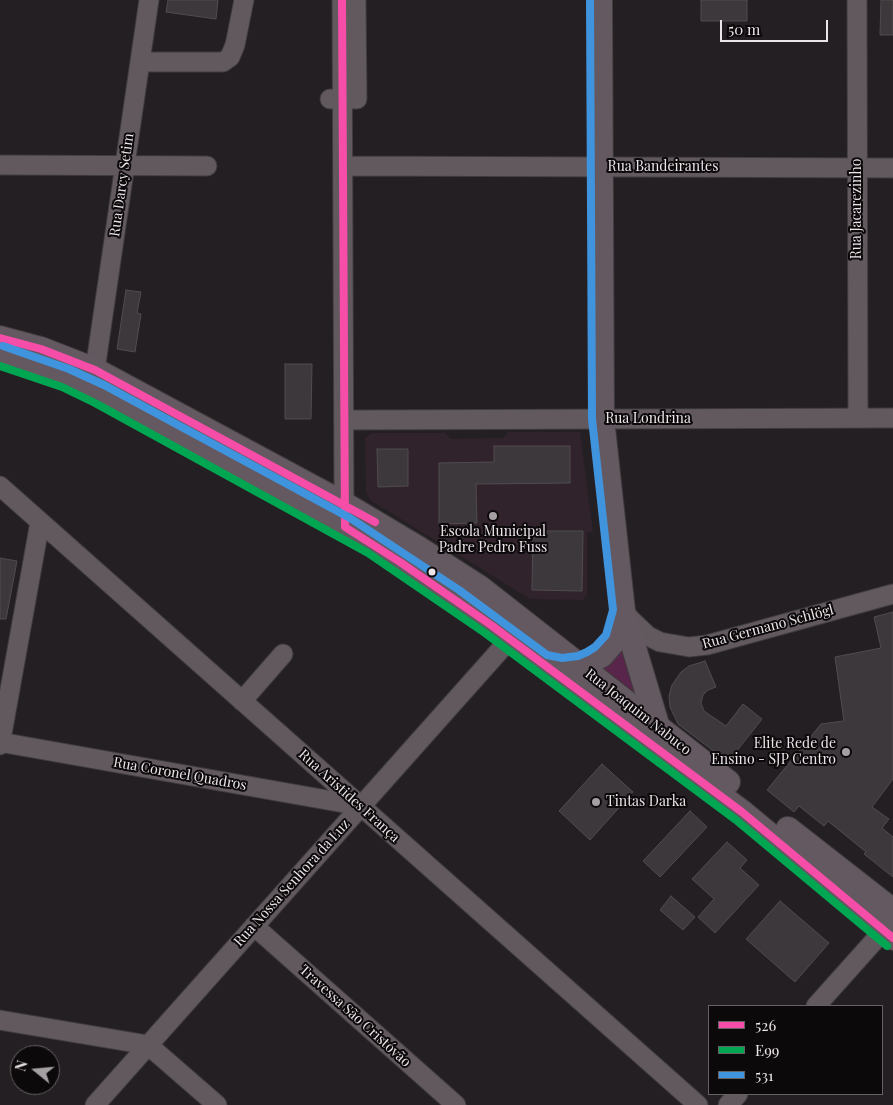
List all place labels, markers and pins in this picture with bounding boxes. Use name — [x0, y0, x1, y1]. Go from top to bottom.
marker: Escola Municipal Padre Pedro Fuss — [487, 510, 499, 522]
place label: Escola Municipal Padre Pedro Fuss — [439, 524, 547, 556]
unlabelled marker — [427, 567, 437, 577]
place label: Elite Rede de Ensino - SJP Centro — [711, 736, 836, 769]
marker: Elite Rede de Ensino - SJP Centro — [840, 746, 852, 758]
place label: Tintas Darka — [606, 794, 686, 810]
marker: Tintas Darka — [590, 796, 602, 808]

